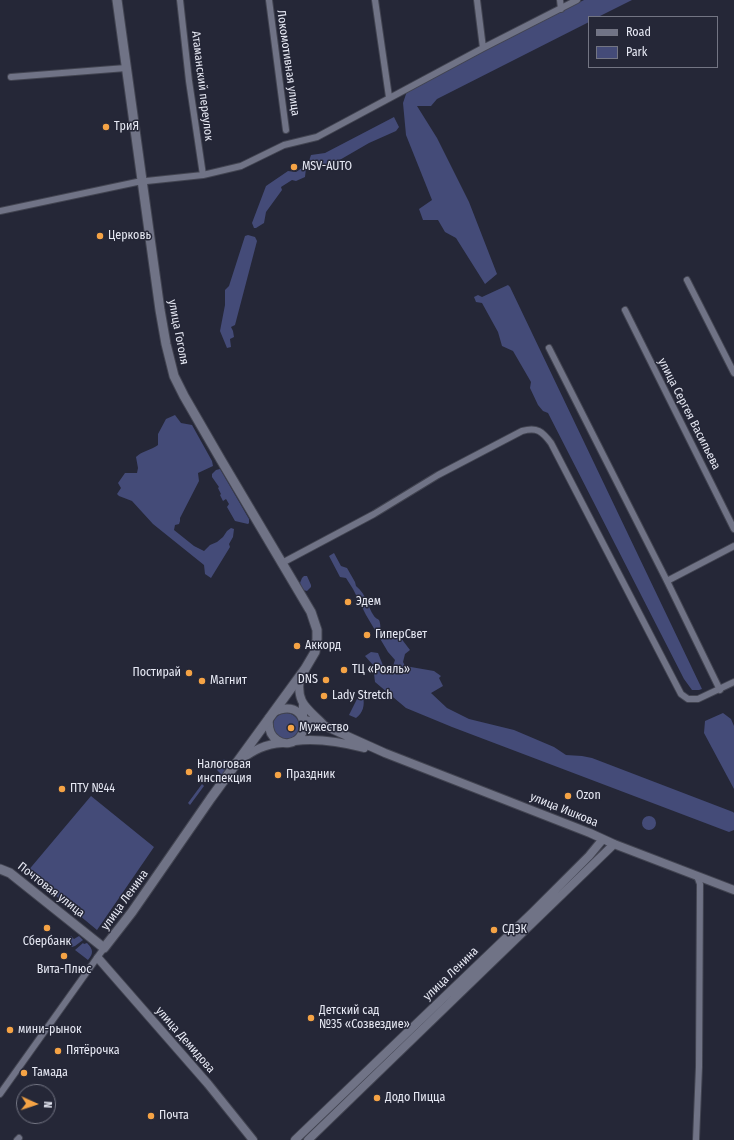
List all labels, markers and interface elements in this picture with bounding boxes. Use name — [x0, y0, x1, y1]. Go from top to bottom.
street label: Локомотивная улица — [273, 9, 303, 117]
legend — [588, 16, 718, 68]
text: Road — [626, 25, 651, 39]
street label: Атаманский переулок — [188, 30, 216, 142]
text: Park — [626, 45, 647, 59]
place label: ТриЯ — [114, 120, 139, 134]
marker: ТриЯ — [101, 122, 111, 132]
place label: MSV-AUTO — [302, 160, 352, 174]
marker: MSV-AUTO — [289, 162, 299, 172]
place label: Церковь — [108, 229, 151, 243]
marker: Церковь — [95, 231, 105, 241]
street label: улица Гоголя — [165, 298, 191, 366]
street label: улица Сергея Васильева — [655, 356, 723, 472]
place label: Эдем — [356, 595, 381, 609]
marker: Эдем — [343, 597, 353, 607]
place label: ГиперСвет — [375, 628, 427, 642]
marker: ГиперСвет — [362, 630, 372, 640]
place label: Аккорд — [305, 639, 341, 653]
marker: Аккорд — [292, 641, 302, 651]
place label: ТЦ «Рояль» — [352, 663, 410, 677]
marker: ТЦ «Рояль» — [339, 665, 349, 675]
place label: Постирай — [132, 666, 181, 680]
marker: Постирай — [184, 668, 194, 678]
place label: DNS — [298, 673, 318, 687]
place label: Магнит — [210, 674, 247, 688]
marker: DNS — [321, 675, 331, 685]
marker: Магнит — [197, 676, 207, 686]
place label: Lady Stretch — [332, 689, 393, 703]
marker: Lady Stretch — [319, 691, 329, 701]
place label: Мужество — [299, 721, 349, 735]
marker: Мужество — [286, 723, 296, 733]
place label: Налоговая инспекция — [197, 758, 252, 786]
marker: Налоговая инспекция — [184, 767, 194, 777]
place label: Праздник — [286, 768, 335, 782]
marker: Праздник — [273, 770, 283, 780]
place label: ПТУ №44 — [70, 782, 115, 796]
marker: ПТУ №44 — [57, 784, 67, 794]
place label: Ozon — [576, 789, 601, 803]
street label: улица Ишкова — [528, 790, 600, 830]
marker: Ozon — [563, 791, 573, 801]
street label: Почтовая улица — [15, 859, 87, 921]
street label: улица Ленина — [98, 867, 152, 933]
marker: Сбербанк — [42, 923, 52, 933]
place label: СДЭК — [502, 923, 527, 937]
marker: СДЭК — [489, 925, 499, 935]
place label: Сбербанк — [23, 935, 71, 949]
street label: улица Ленина — [420, 944, 482, 1004]
marker: Вита-Плюс — [59, 951, 69, 961]
place label: Вита-Плюс — [37, 963, 91, 977]
street label: улица Демидова — [152, 1004, 218, 1076]
place label: Детский сад №35 «Созвездие» — [319, 1004, 410, 1032]
marker: Детский сад №35 «Созвездие» — [306, 1013, 316, 1023]
place label: мини-рынок — [18, 1023, 82, 1037]
marker: мини-рынок — [5, 1025, 15, 1035]
place label: Пятёрочка — [66, 1044, 120, 1058]
marker: Пятёрочка — [53, 1046, 63, 1056]
place label: Тамада — [32, 1066, 68, 1080]
marker: Тамада — [19, 1068, 29, 1078]
north arrow — [16, 1084, 56, 1124]
place label: Додо Пицца — [385, 1091, 445, 1105]
marker: Додо Пицца — [372, 1093, 382, 1103]
text: N — [41, 1101, 54, 1108]
place label: Почта — [159, 1109, 189, 1123]
marker: Почта — [146, 1111, 156, 1121]

